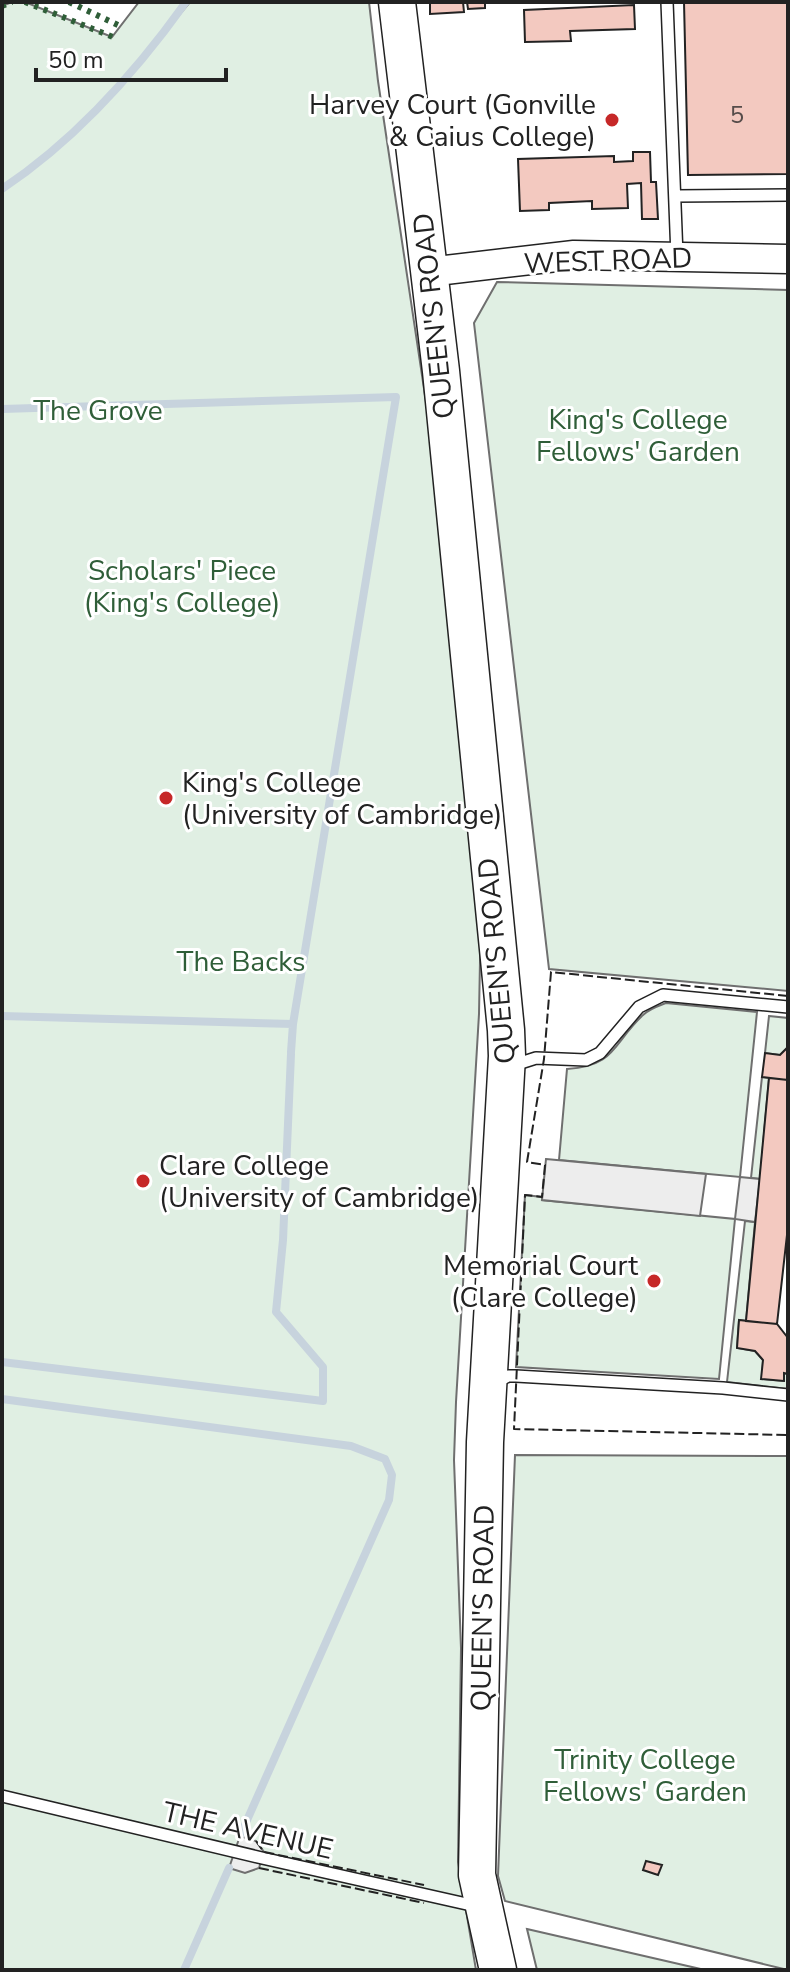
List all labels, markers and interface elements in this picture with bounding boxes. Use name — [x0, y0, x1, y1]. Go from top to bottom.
scale bar — [36, 32, 226, 82]
text: 50 m — [48, 44, 104, 76]
place label: Harvey Court (Gonville & Caius College) — [309, 86, 596, 156]
house number: 5 — [730, 99, 744, 131]
marker: Harvey Court (Gonville & Caius College) — [603, 111, 621, 129]
street label: QUEEN'S ROAD — [404, 211, 464, 421]
street label: WEST ROAD — [523, 239, 693, 283]
park label: The Grove — [33, 392, 163, 430]
park label: King's College Fellows' Garden — [536, 401, 740, 471]
park label: Scholars' Piece (King's College) — [84, 552, 280, 622]
place label: King's College (University of Cambridge) — [182, 764, 502, 834]
marker: King's College (University of Cambridge) — [157, 789, 175, 807]
street label: QUEEN'S ROAD — [469, 856, 525, 1066]
park label: The Backs — [177, 943, 305, 981]
place label: Clare College (University of Cambridge) — [159, 1147, 479, 1217]
marker: Clare College (University of Cambridge) — [134, 1172, 152, 1190]
place label: Memorial Court (Clare College) — [443, 1247, 638, 1317]
marker: Memorial Court (Clare College) — [645, 1272, 663, 1290]
street label: QUEEN'S ROAD — [462, 1504, 504, 1712]
park label: Trinity College Fellows' Garden — [543, 1741, 747, 1811]
street label: THE AVENUE — [159, 1793, 337, 1869]

